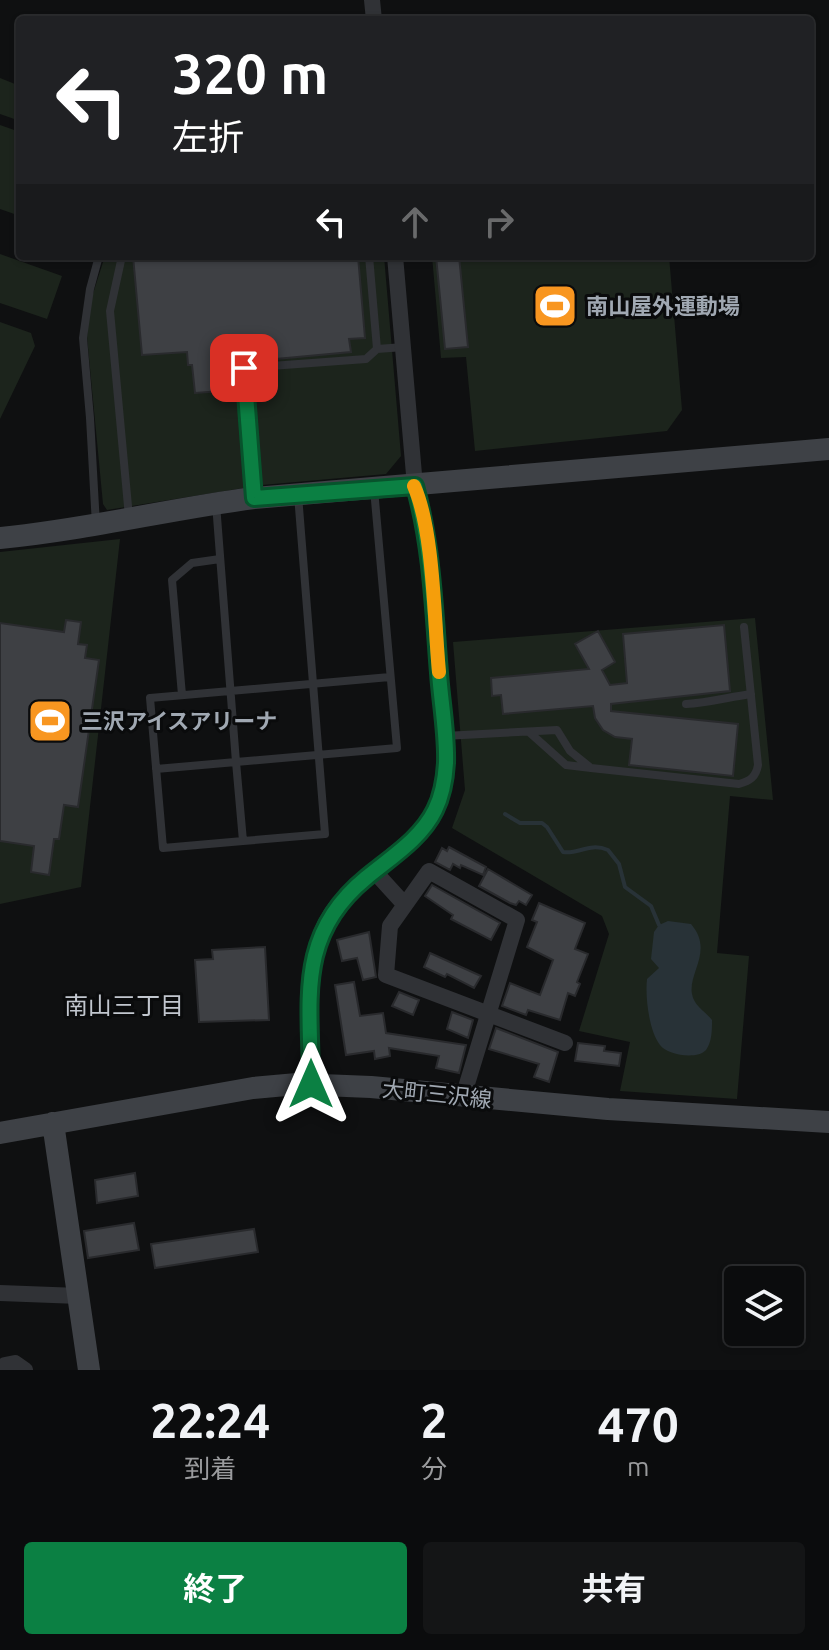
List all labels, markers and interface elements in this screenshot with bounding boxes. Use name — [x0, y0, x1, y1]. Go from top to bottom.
text: 320 m — [172, 42, 328, 105]
icon: left — [40, 48, 144, 152]
text: 左折 — [172, 116, 244, 157]
icon: left — [309, 200, 353, 244]
icon: ahead — [393, 200, 437, 244]
icon: right — [477, 200, 521, 244]
sports icon: 南山屋外運動場 — [531, 282, 579, 330]
place label: 南山屋外運動場 — [586, 293, 740, 318]
pin — [210, 334, 278, 402]
icon: arrive — [222, 346, 266, 390]
sports icon: 三沢アイスアリーナ — [26, 697, 74, 745]
place label: 三沢アイスアリーナ — [81, 708, 277, 733]
district label: 南山三丁目 — [64, 992, 184, 1019]
position arrow — [269, 1042, 353, 1126]
street label: 大町三沢線 — [381, 1075, 493, 1112]
map controls — [724, 1266, 804, 1346]
button: layers — [724, 1266, 804, 1346]
text: 22:24 — [150, 1393, 270, 1447]
text: 2 — [420, 1393, 447, 1447]
text: 470 — [598, 1397, 679, 1451]
text: m — [627, 1452, 649, 1481]
text: 到着 — [184, 1454, 236, 1483]
text: 分 — [421, 1454, 447, 1483]
button: 終了 — [24, 1542, 407, 1634]
button: 共有 — [423, 1542, 805, 1634]

